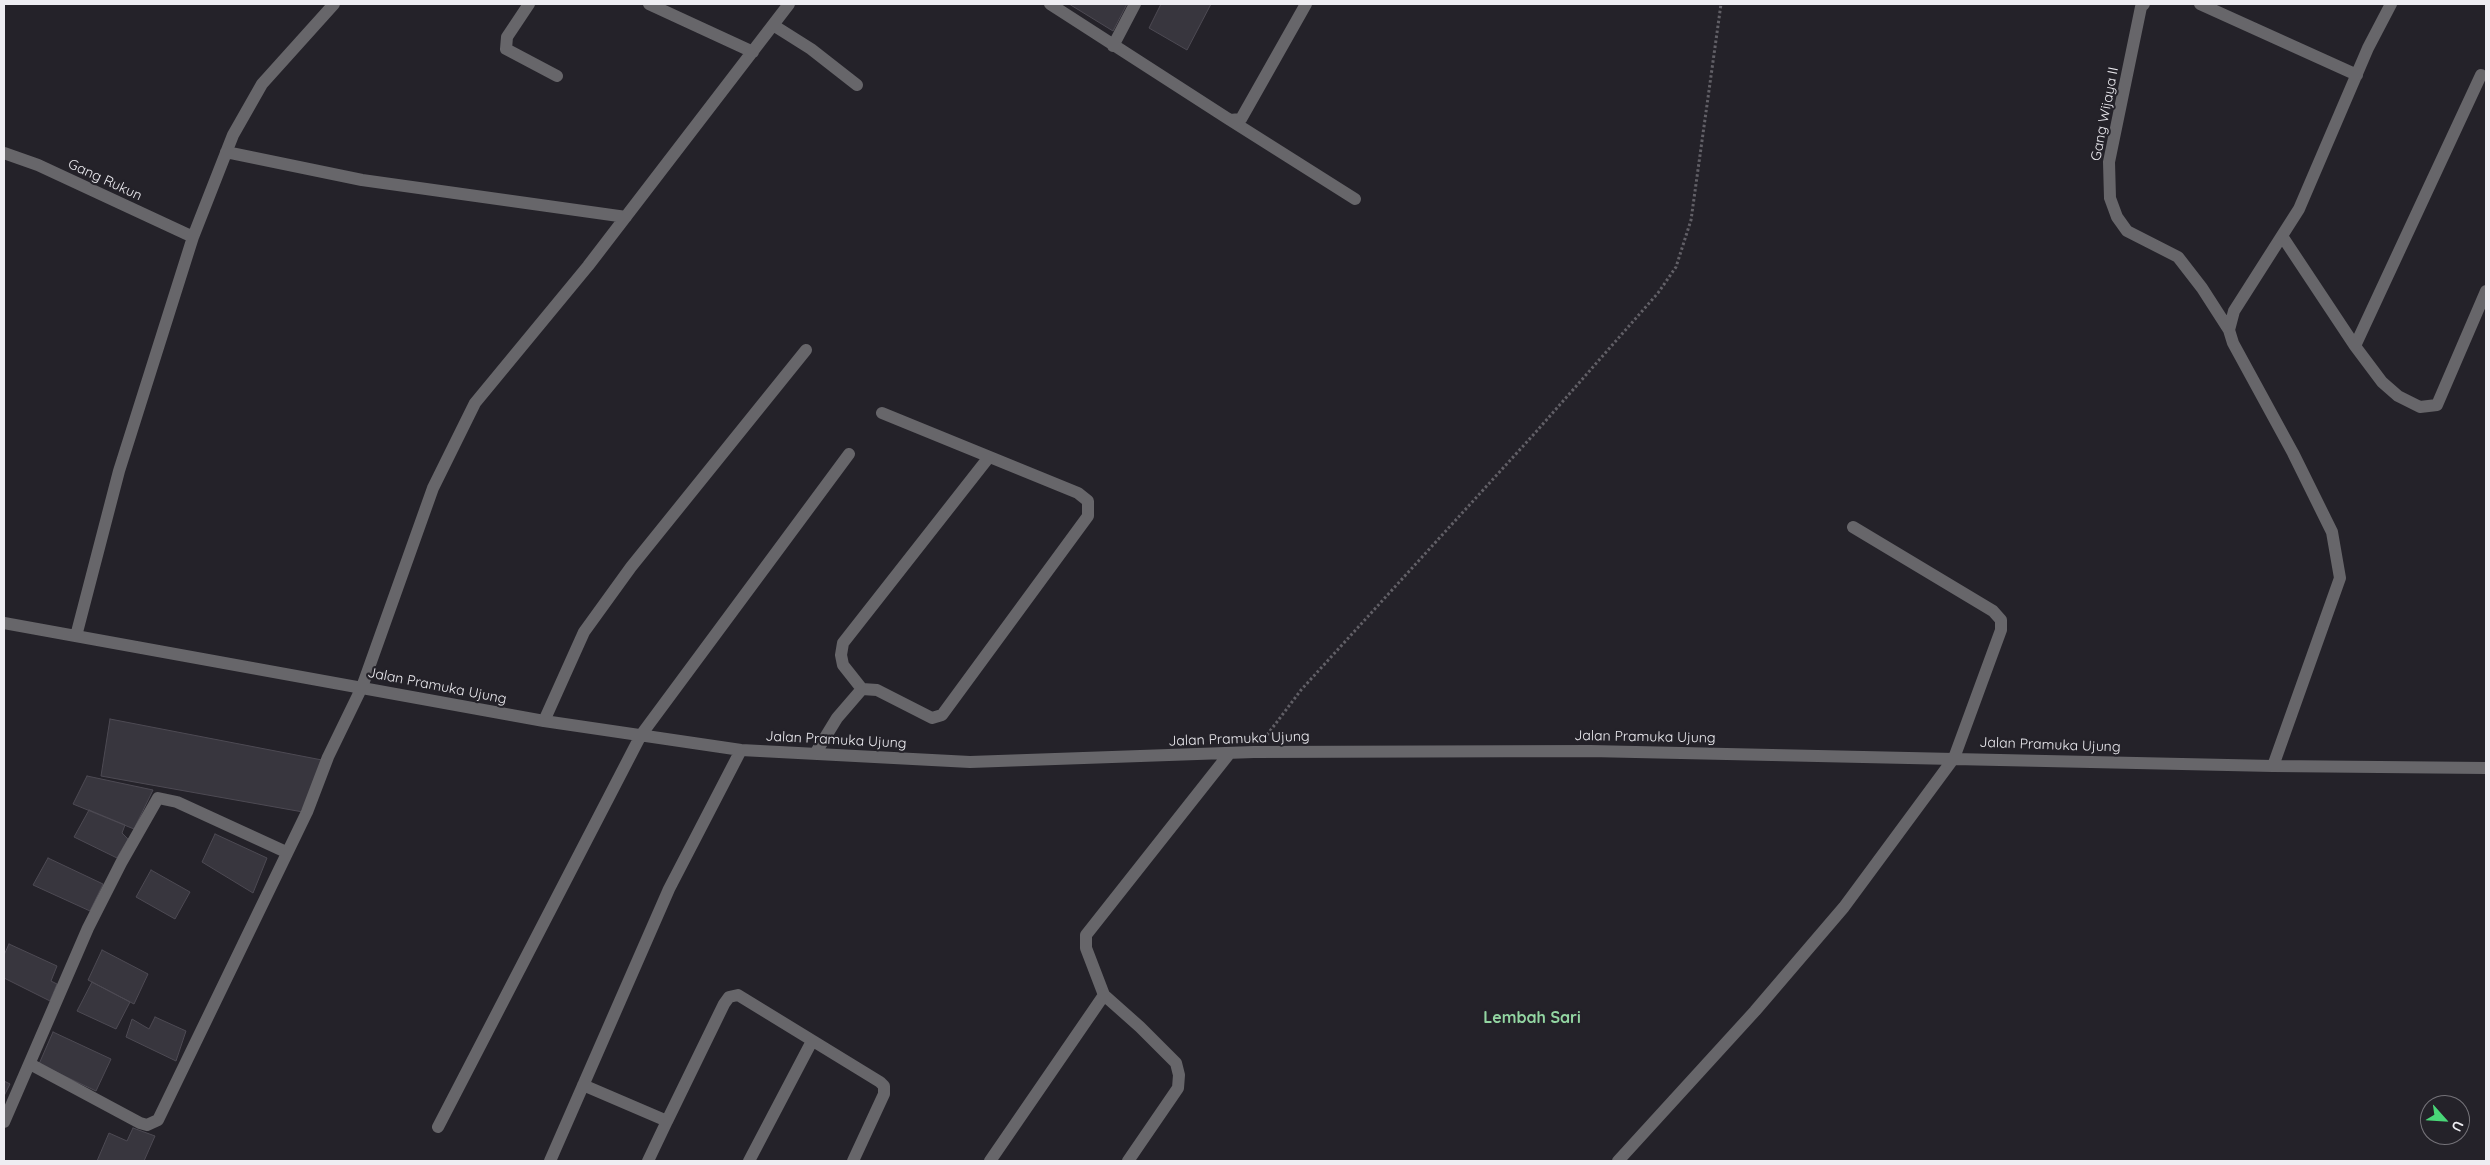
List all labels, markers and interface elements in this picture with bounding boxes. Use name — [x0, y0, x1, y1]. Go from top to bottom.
street label: Gang Wijaya II — [2088, 66, 2122, 162]
street label: Gang Rukun — [65, 156, 145, 204]
street label: Jalan Pramuka Ujung — [366, 664, 508, 708]
street label: Jalan Pramuka Ujung — [1574, 727, 1716, 747]
street label: Jalan Pramuka Ujung — [765, 728, 907, 752]
street label: Jalan Pramuka Ujung — [1168, 728, 1310, 750]
street label: Jalan Pramuka Ujung — [1979, 734, 2121, 756]
district label: Lembah Sari — [1483, 1008, 1581, 1028]
north arrow — [2420, 1095, 2470, 1145]
text: U — [2447, 1118, 2468, 1135]

